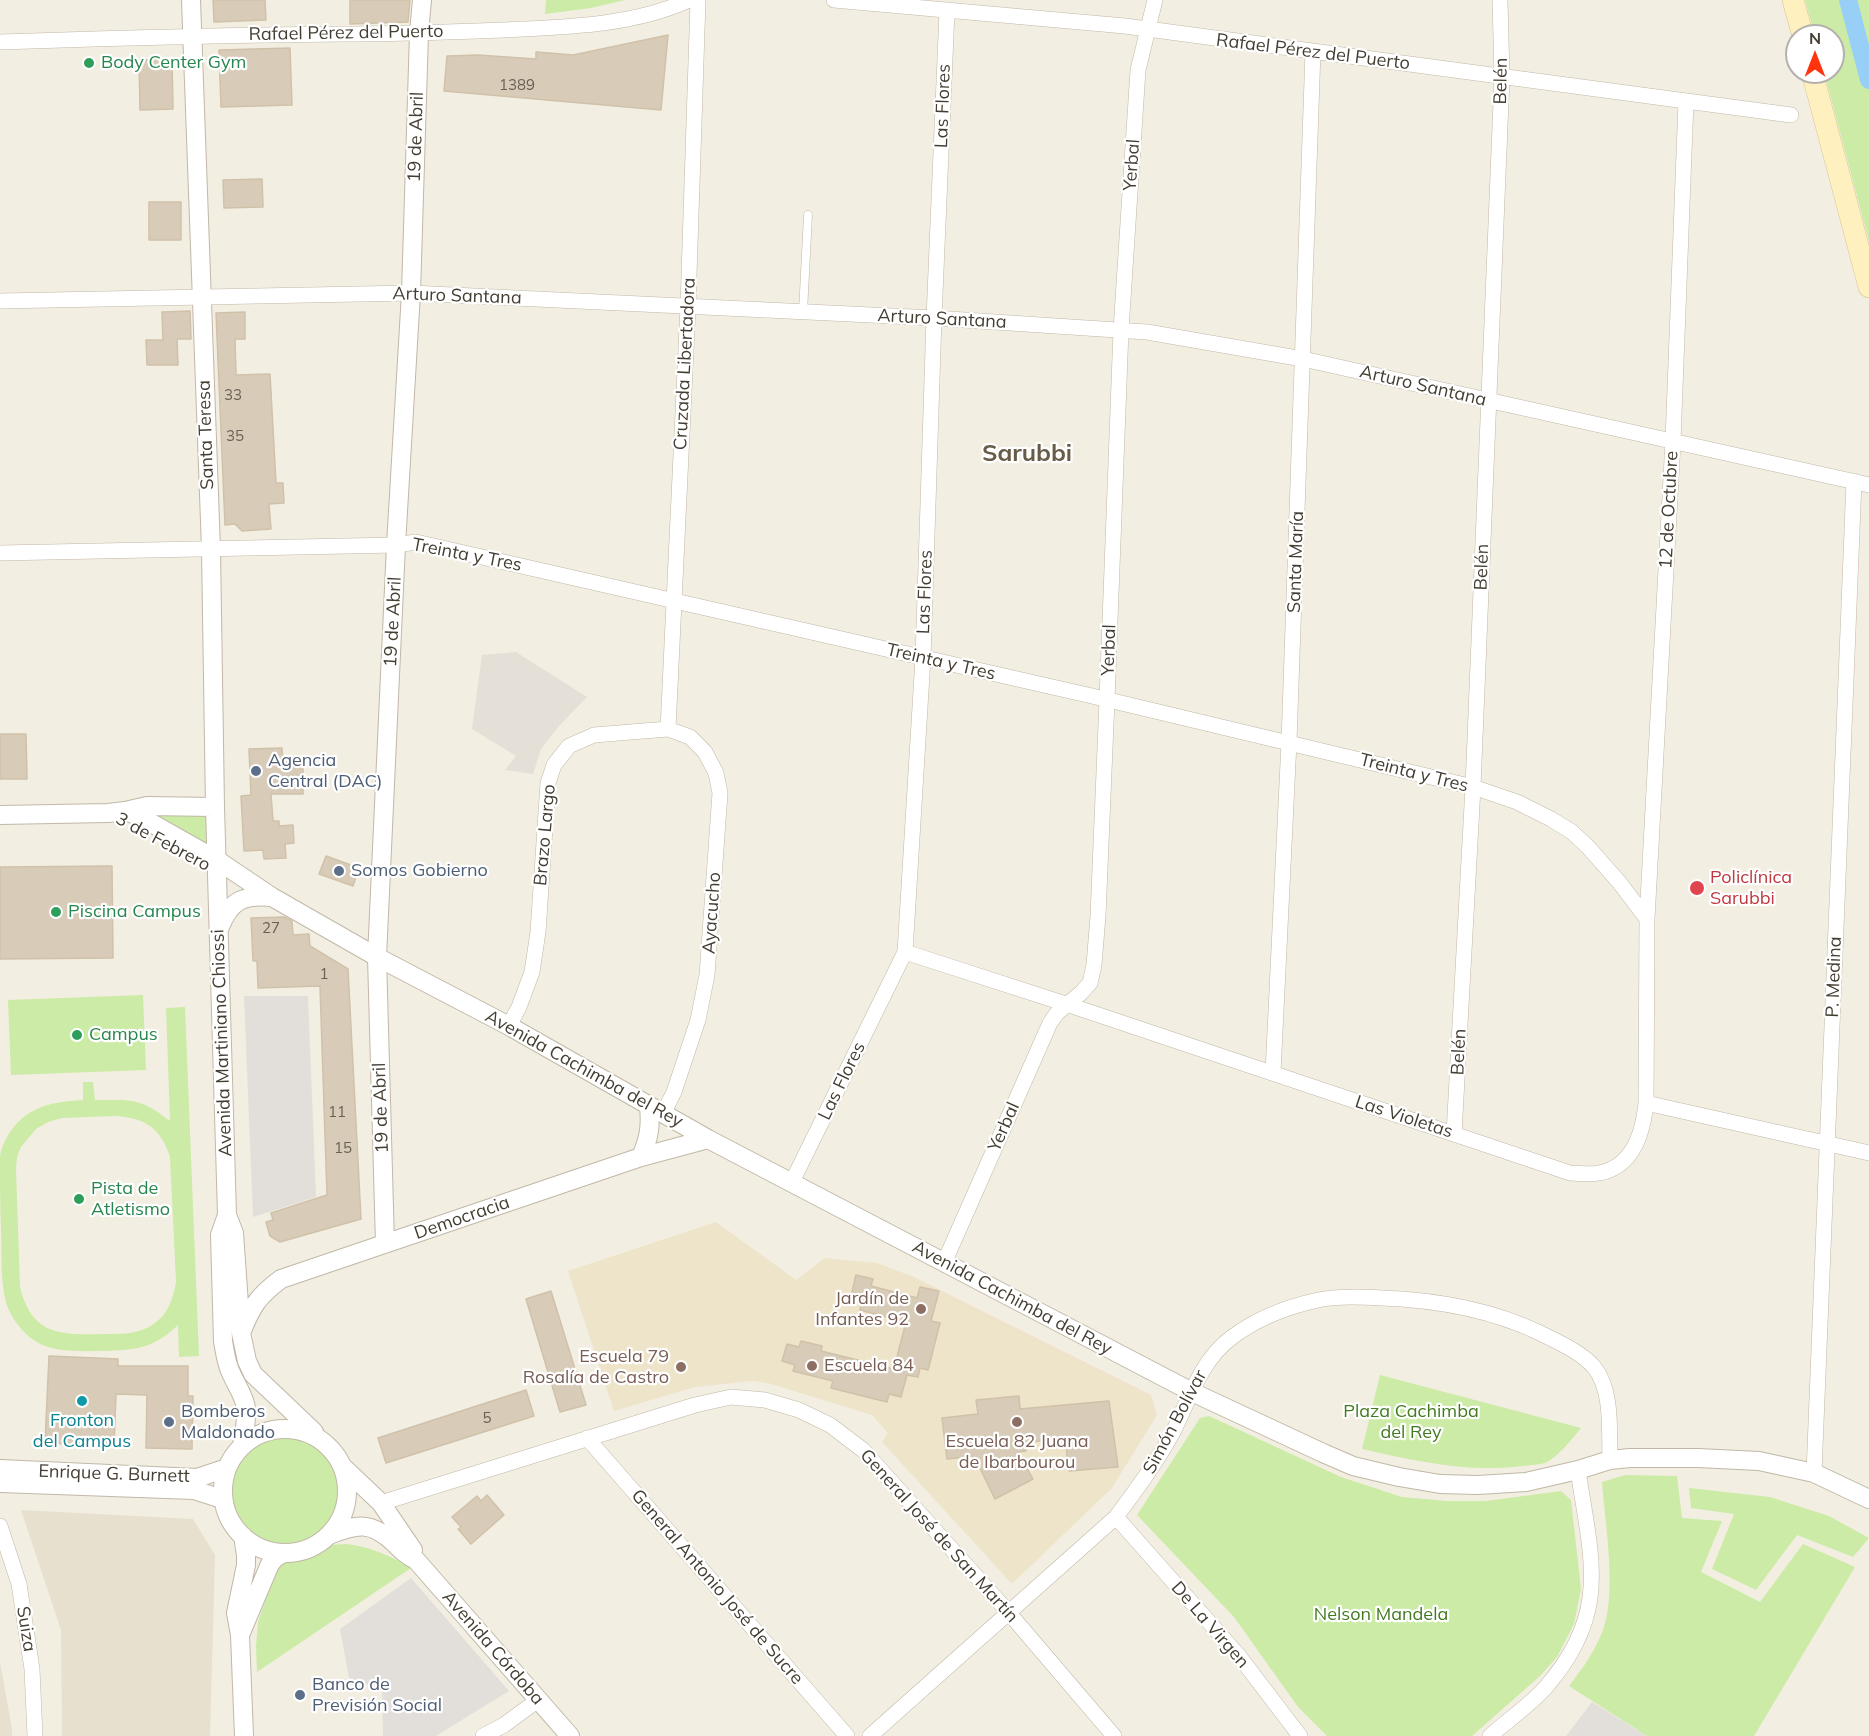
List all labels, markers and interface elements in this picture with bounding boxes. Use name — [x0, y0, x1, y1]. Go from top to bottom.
street label: Rafael Pérez del Puerto — [248, 21, 444, 45]
north arrow — [1785, 24, 1845, 84]
text: N — [1809, 28, 1821, 48]
street label: Rafael Pérez del Puerto — [1215, 29, 1411, 75]
place label: Body Center Gym — [101, 52, 246, 74]
marker: Body Center Gym — [82, 56, 96, 70]
street label: Belén — [1490, 57, 1512, 105]
street label: Las Flores — [931, 64, 955, 148]
house number: 1389 — [499, 76, 535, 94]
street label: 19 de Abril — [404, 91, 428, 183]
street label: Yerbal — [1119, 138, 1145, 192]
street label: Cruzada Libertadora — [670, 277, 700, 451]
street label: Arturo Santana — [392, 283, 522, 309]
street label: Arturo Santana — [877, 305, 1007, 333]
street label: Arturo Santana — [1358, 361, 1488, 411]
street label: Santa Teresa — [193, 380, 219, 490]
house number: 33 — [224, 386, 242, 404]
house number: 35 — [226, 427, 244, 445]
district label: Sarubbi — [982, 440, 1072, 468]
street label: 12 de Octubre — [1655, 450, 1683, 570]
street label: Santa María — [1283, 511, 1309, 613]
street label: Treinta y Tres — [410, 534, 524, 576]
street label: Belén — [1470, 543, 1494, 591]
street label: Las Flores — [913, 550, 937, 634]
street label: 19 de Abril — [380, 576, 406, 668]
street label: Yerbal — [1097, 624, 1121, 676]
street label: Treinta y Tres — [884, 639, 998, 685]
street label: Treinta y Tres — [1357, 749, 1471, 797]
place label: Agencia Central (DAC) — [268, 750, 383, 792]
marker: Agencia Central (DAC) — [249, 764, 263, 778]
street label: Brazo Largo — [530, 783, 560, 887]
street label: 3 de Febrero — [112, 808, 214, 876]
place label: Somos Gobierno — [351, 860, 488, 882]
marker: Somos Gobierno — [332, 864, 346, 878]
place label: Policlínica Sarubbi — [1710, 867, 1792, 910]
street label: Ayacucho — [698, 871, 726, 955]
marker: Policlínica Sarubbi — [1688, 879, 1706, 897]
place label: Piscina Campus — [68, 901, 201, 923]
marker: Piscina Campus — [49, 905, 63, 919]
house number: 27 — [262, 919, 280, 937]
street label: Avenida Martiniano Chiossi — [207, 929, 237, 1157]
street label: P. Medina — [1822, 936, 1846, 1018]
house number: 1 — [320, 965, 328, 983]
street label: Avenida Cachimba del Rey — [481, 1006, 687, 1132]
place label: Campus — [89, 1024, 158, 1046]
marker: Campus — [70, 1028, 84, 1042]
street label: Belén — [1447, 1028, 1471, 1076]
street label: Las Flores — [814, 1038, 870, 1124]
street label: 19 de Abril — [369, 1062, 393, 1154]
street label: Las Violetas — [1352, 1091, 1456, 1143]
street label: Yerbal — [984, 1099, 1024, 1155]
house number: 11 — [328, 1103, 346, 1121]
house number: 15 — [334, 1139, 352, 1157]
place label: Pista de Atletismo — [91, 1178, 170, 1220]
marker: Pista de Atletismo — [72, 1192, 86, 1206]
street label: Democracia — [411, 1192, 513, 1244]
street label: Avenida Cachimba del Rey — [909, 1236, 1115, 1360]
place label: Jardín de Infantes 92 — [815, 1288, 909, 1330]
marker: Jardín de Infantes 92 — [914, 1302, 928, 1316]
place label: Escuela 79 Rosalía de Castro — [523, 1346, 669, 1388]
place label: Escuela 84 — [824, 1355, 914, 1377]
marker: Escuela 84 — [805, 1359, 819, 1373]
marker: Escuela 79 Rosalía de Castro — [674, 1360, 688, 1374]
street label: Simón Bolívar — [1139, 1366, 1211, 1478]
marker: Fronton del Campus — [75, 1394, 89, 1408]
place label: Bomberos Maldonado — [181, 1401, 275, 1444]
park label: Plaza Cachimba del Rey — [1343, 1401, 1479, 1444]
house number: 5 — [483, 1409, 491, 1427]
place label: Fronton del Campus — [33, 1410, 131, 1452]
marker: Bomberos Maldonado — [162, 1415, 176, 1429]
marker: Escuela 82 Juana de Ibarbourou — [1010, 1415, 1024, 1429]
place label: Escuela 82 Juana de Ibarbourou — [946, 1431, 1088, 1474]
street label: General José de San Martín — [855, 1445, 1023, 1627]
street label: Enrique G. Burnett — [38, 1461, 190, 1487]
street label: General Antonio José de Sucre — [626, 1485, 808, 1689]
street label: De La Virgen — [1167, 1577, 1253, 1673]
street label: Avenida Córdoba — [438, 1587, 548, 1709]
park label: Nelson Mandela — [1314, 1604, 1448, 1626]
street label: Suiza — [12, 1605, 40, 1653]
place label: Banco de Previsión Social — [312, 1674, 442, 1716]
marker: Banco de Previsión Social — [293, 1688, 307, 1702]

